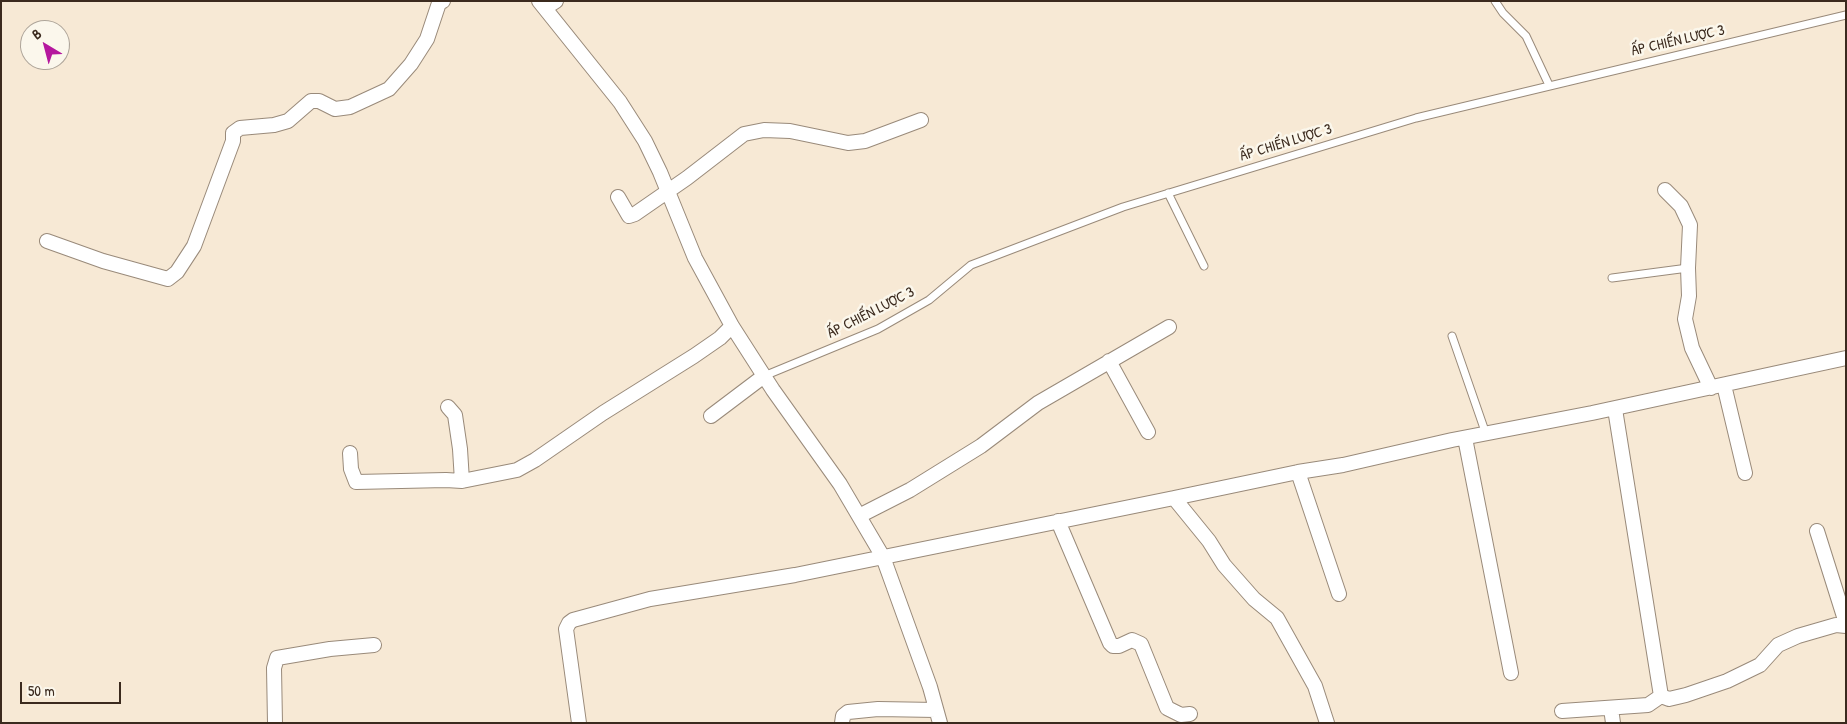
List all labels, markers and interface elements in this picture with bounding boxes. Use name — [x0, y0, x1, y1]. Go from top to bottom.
north arrow — [20, 20, 70, 70]
street label: ẤP CHIẾN LƯỢC 3 — [1630, 22, 1726, 60]
text: B — [28, 24, 45, 43]
street label: ẤP CHIẾN LƯỢC 3 — [1238, 120, 1334, 166]
street label: ẤP CHIẾN LƯỢC 3 — [824, 283, 918, 343]
scale bar — [22, 672, 124, 704]
text: 50 m — [28, 680, 55, 701]

